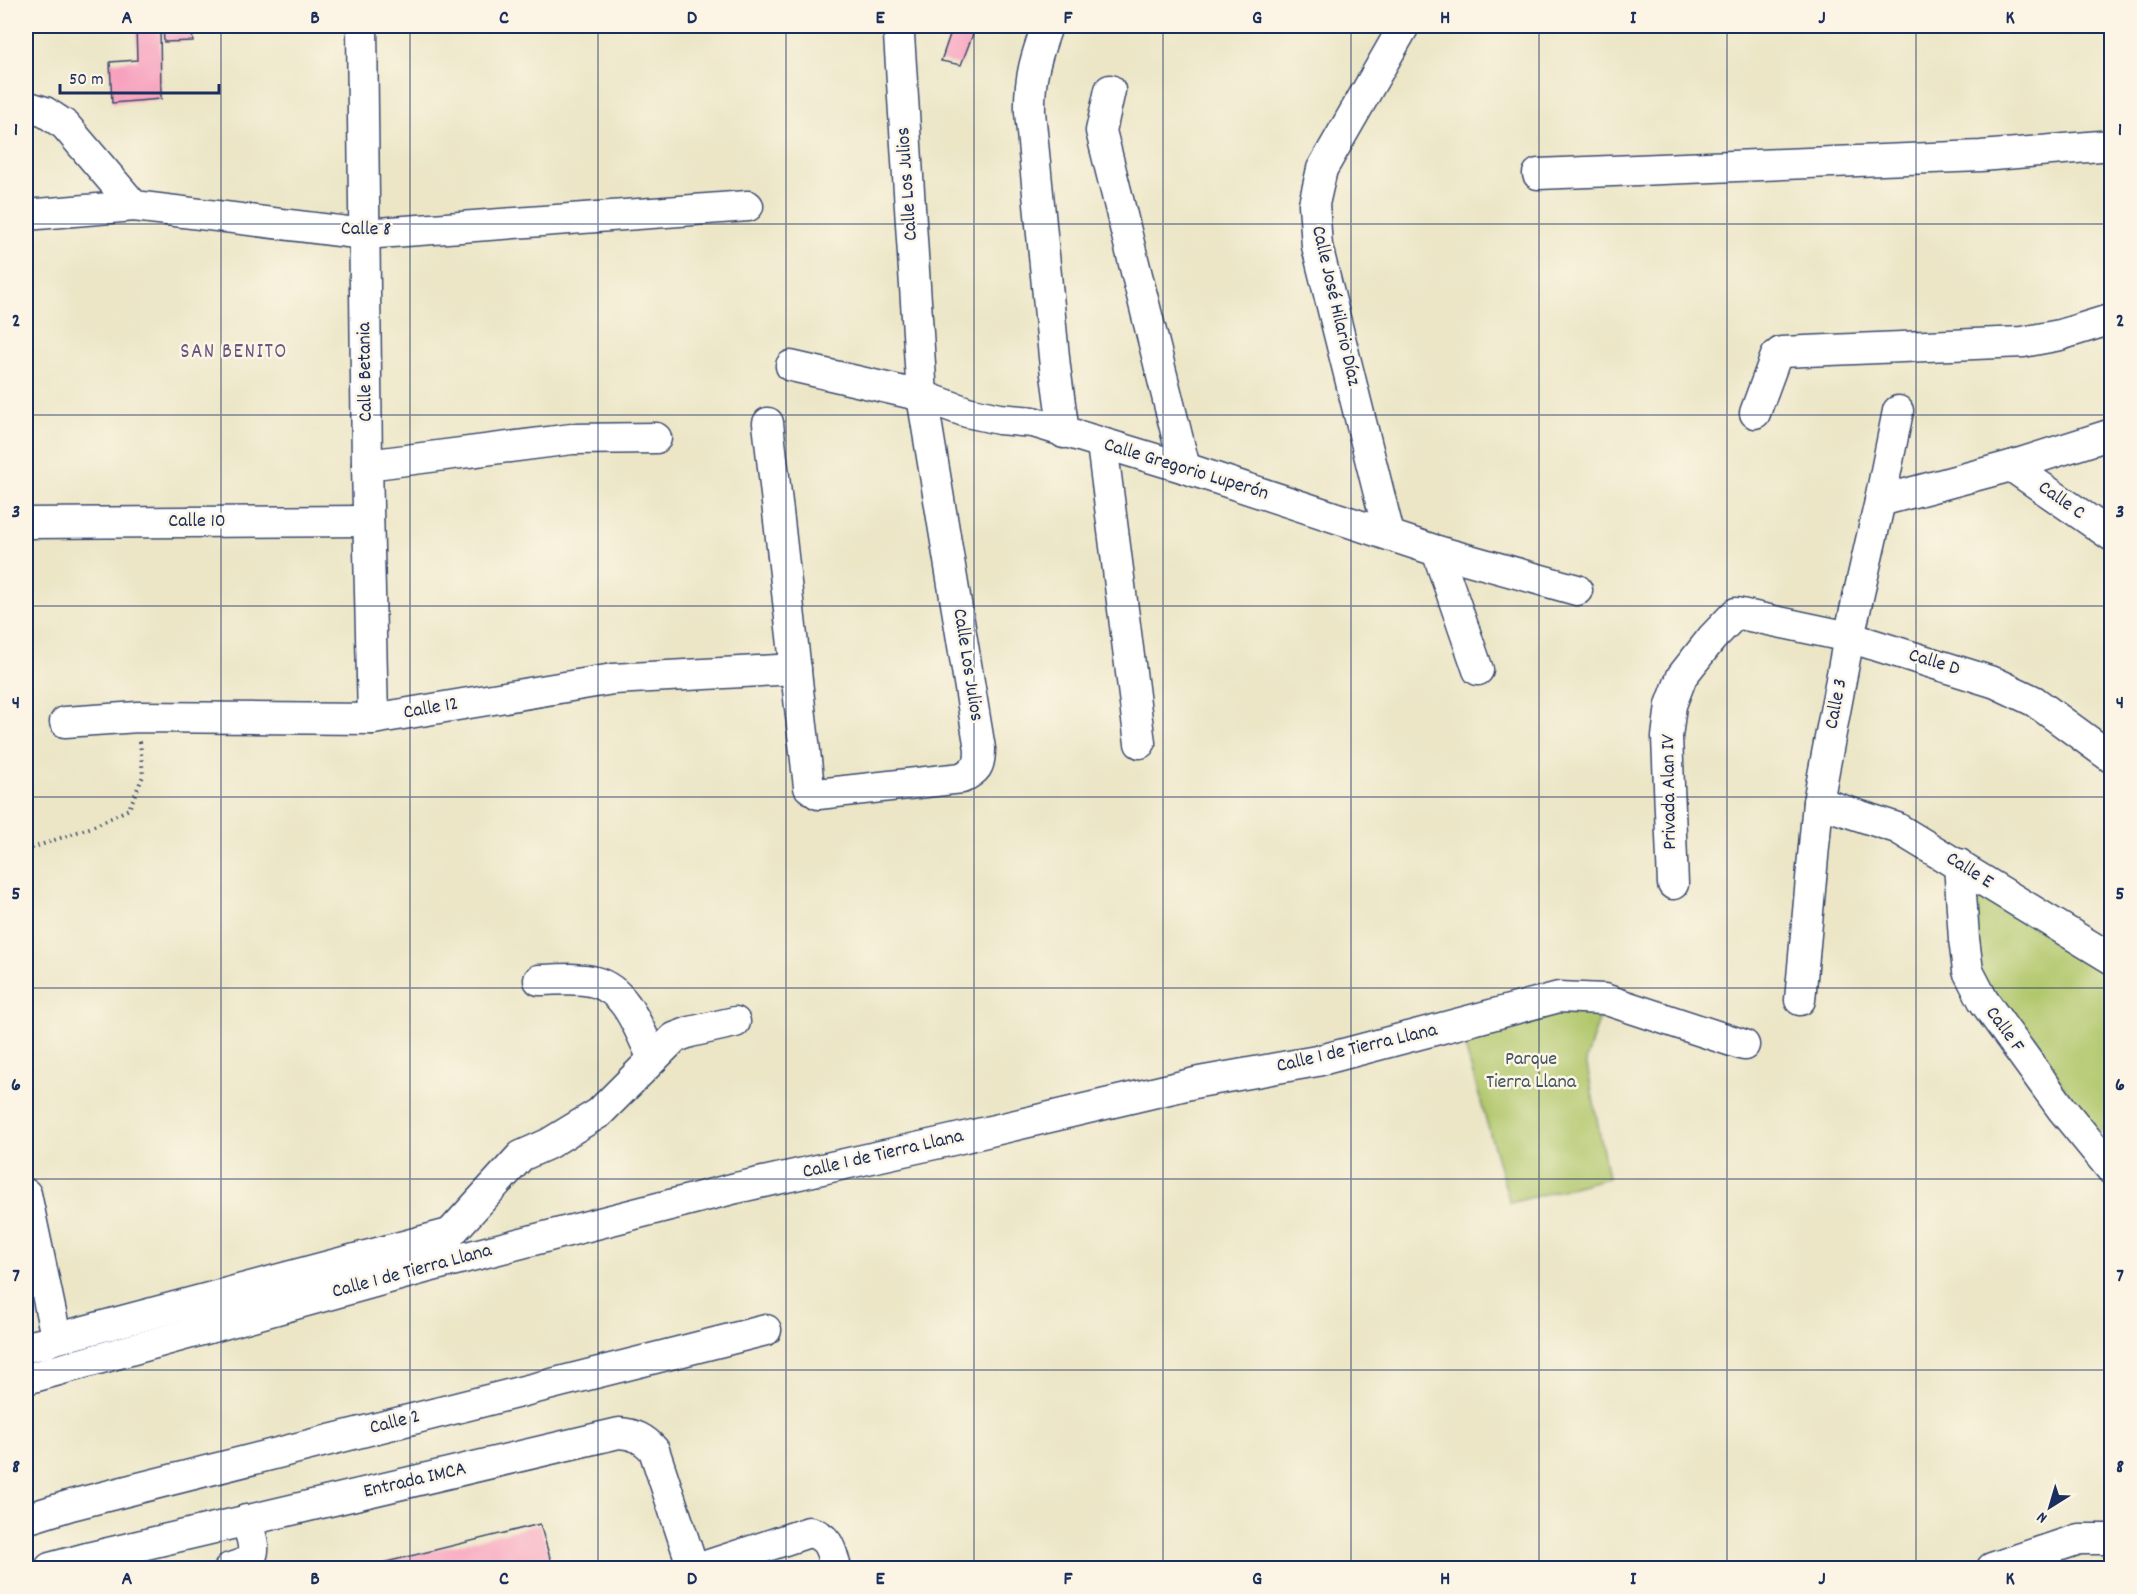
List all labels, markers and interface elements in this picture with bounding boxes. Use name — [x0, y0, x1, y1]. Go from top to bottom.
text: A — [122, 5, 133, 33]
text: B — [310, 5, 320, 33]
text: C — [499, 5, 509, 33]
text: D — [687, 5, 698, 33]
text: E — [875, 5, 885, 33]
text: F — [1064, 5, 1074, 33]
text: G — [1252, 5, 1262, 33]
text: H — [1440, 5, 1450, 33]
text: I — [1630, 5, 1637, 33]
text: J — [1818, 5, 1826, 33]
text: K — [2005, 5, 2015, 33]
scale bar — [60, 57, 219, 95]
text: 50 m — [69, 68, 104, 93]
text: 1 — [14, 117, 18, 145]
text: 1 — [2118, 117, 2122, 145]
street label: Calle Los Julios — [890, 126, 926, 242]
street label: Calle 8 — [341, 216, 391, 244]
street label: Calle José Hilario Díaz — [1303, 223, 1367, 389]
text: 2 — [12, 308, 20, 336]
text: 2 — [2116, 308, 2124, 336]
street label: Calle Betania — [351, 321, 381, 422]
district label: SAN BENITO — [180, 338, 288, 368]
street label: Calle Gregorio Luperón — [1100, 432, 1272, 508]
street label: Calle C — [2032, 475, 2090, 527]
text: 3 — [12, 499, 20, 527]
text: 3 — [2116, 499, 2124, 527]
street label: Calle 10 — [168, 508, 226, 536]
street label: Calle Los Julios — [944, 607, 990, 723]
street label: Calle D — [1905, 642, 1963, 684]
street label: Calle 3 — [1818, 676, 1856, 732]
text: 4 — [12, 690, 20, 718]
street label: Calle 12 — [401, 690, 461, 728]
text: 4 — [2116, 690, 2124, 718]
street label: Privada Alan IV — [1655, 733, 1685, 850]
street label: Calle E — [1940, 846, 1998, 896]
text: 5 — [11, 881, 21, 909]
text: 5 — [2115, 881, 2125, 909]
street label: Calle F — [1978, 1001, 2030, 1059]
street label: Calle 1 de Tierra Llana — [1274, 1017, 1441, 1081]
park label: Parque Tierra Llana — [1486, 1046, 1577, 1097]
text: 6 — [11, 1072, 21, 1100]
text: 6 — [2115, 1072, 2125, 1100]
street label: Calle 1 de Tierra Llana — [800, 1123, 967, 1187]
street label: Calle 1 de Tierra Llana — [329, 1237, 495, 1307]
text: 7 — [12, 1263, 20, 1291]
text: 7 — [2116, 1263, 2124, 1291]
street label: Calle 2 — [367, 1403, 423, 1443]
text: 8 — [12, 1454, 20, 1482]
text: 8 — [2116, 1454, 2124, 1482]
street label: Entrada IMCA — [361, 1456, 469, 1506]
north arrow — [2020, 1477, 2080, 1537]
text: N — [2032, 1505, 2053, 1529]
text: A — [122, 1566, 133, 1594]
text: B — [310, 1566, 320, 1594]
text: C — [499, 1566, 509, 1594]
text: D — [687, 1566, 698, 1594]
text: E — [875, 1566, 885, 1594]
text: F — [1064, 1566, 1074, 1594]
text: G — [1252, 1566, 1262, 1594]
text: H — [1440, 1566, 1450, 1594]
text: I — [1630, 1566, 1637, 1594]
text: J — [1818, 1566, 1826, 1594]
text: K — [2005, 1566, 2015, 1594]

